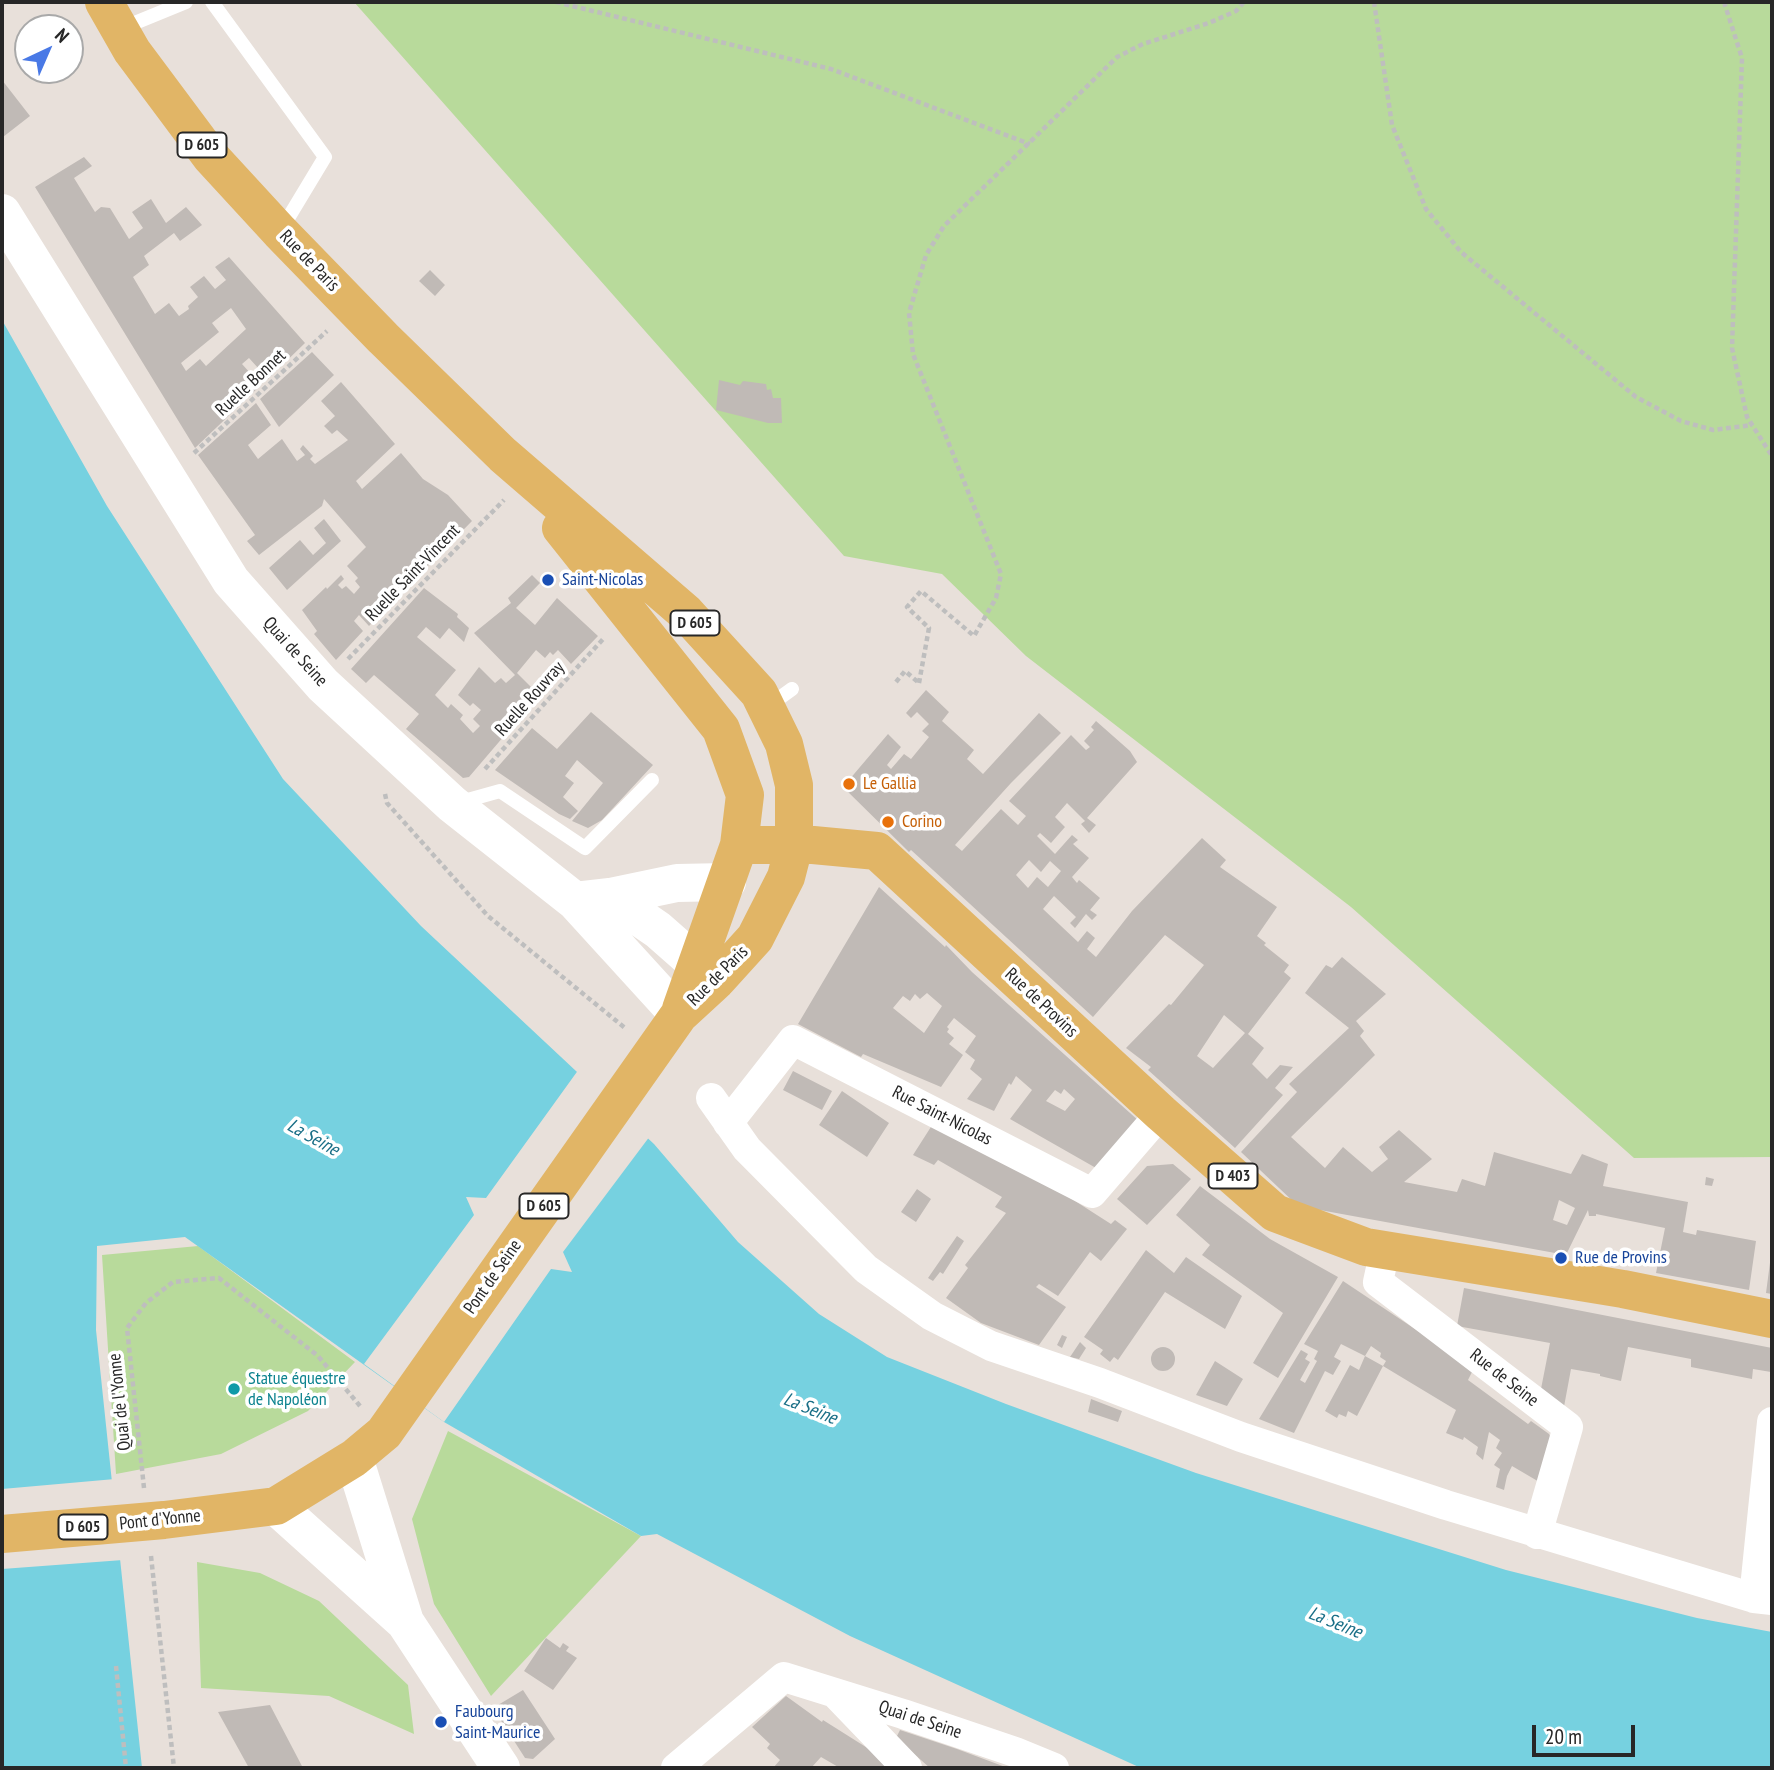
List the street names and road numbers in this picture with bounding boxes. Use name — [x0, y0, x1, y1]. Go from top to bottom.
road number: D 605 — [178, 132, 227, 158]
street label: Rue de Paris — [275, 226, 343, 296]
street label: Ruelle Bonnet — [211, 345, 291, 421]
street label: Ruelle Saint-Vincent — [361, 520, 465, 626]
road number: D 605 — [670, 610, 720, 636]
street label: Quai de Seine — [258, 613, 332, 691]
street label: Ruelle Rouvray — [491, 657, 569, 741]
street label: Rue de Paris — [683, 941, 753, 1011]
street label: Rue de Provins — [1000, 964, 1082, 1042]
street label: Rue Saint-Nicolas — [888, 1082, 996, 1150]
road number: D 403 — [1208, 1164, 1258, 1188]
road number: D 605 — [520, 1194, 568, 1218]
street label: Pont de Seine — [460, 1236, 526, 1318]
street label: Rue de Seine — [1465, 1345, 1543, 1411]
street label: Quai de l'Yonne — [104, 1352, 136, 1452]
street label: Pont d'Yonne — [118, 1505, 202, 1535]
road number: D 605 — [58, 1514, 108, 1540]
street label: Quai de Seine — [876, 1696, 964, 1744]

